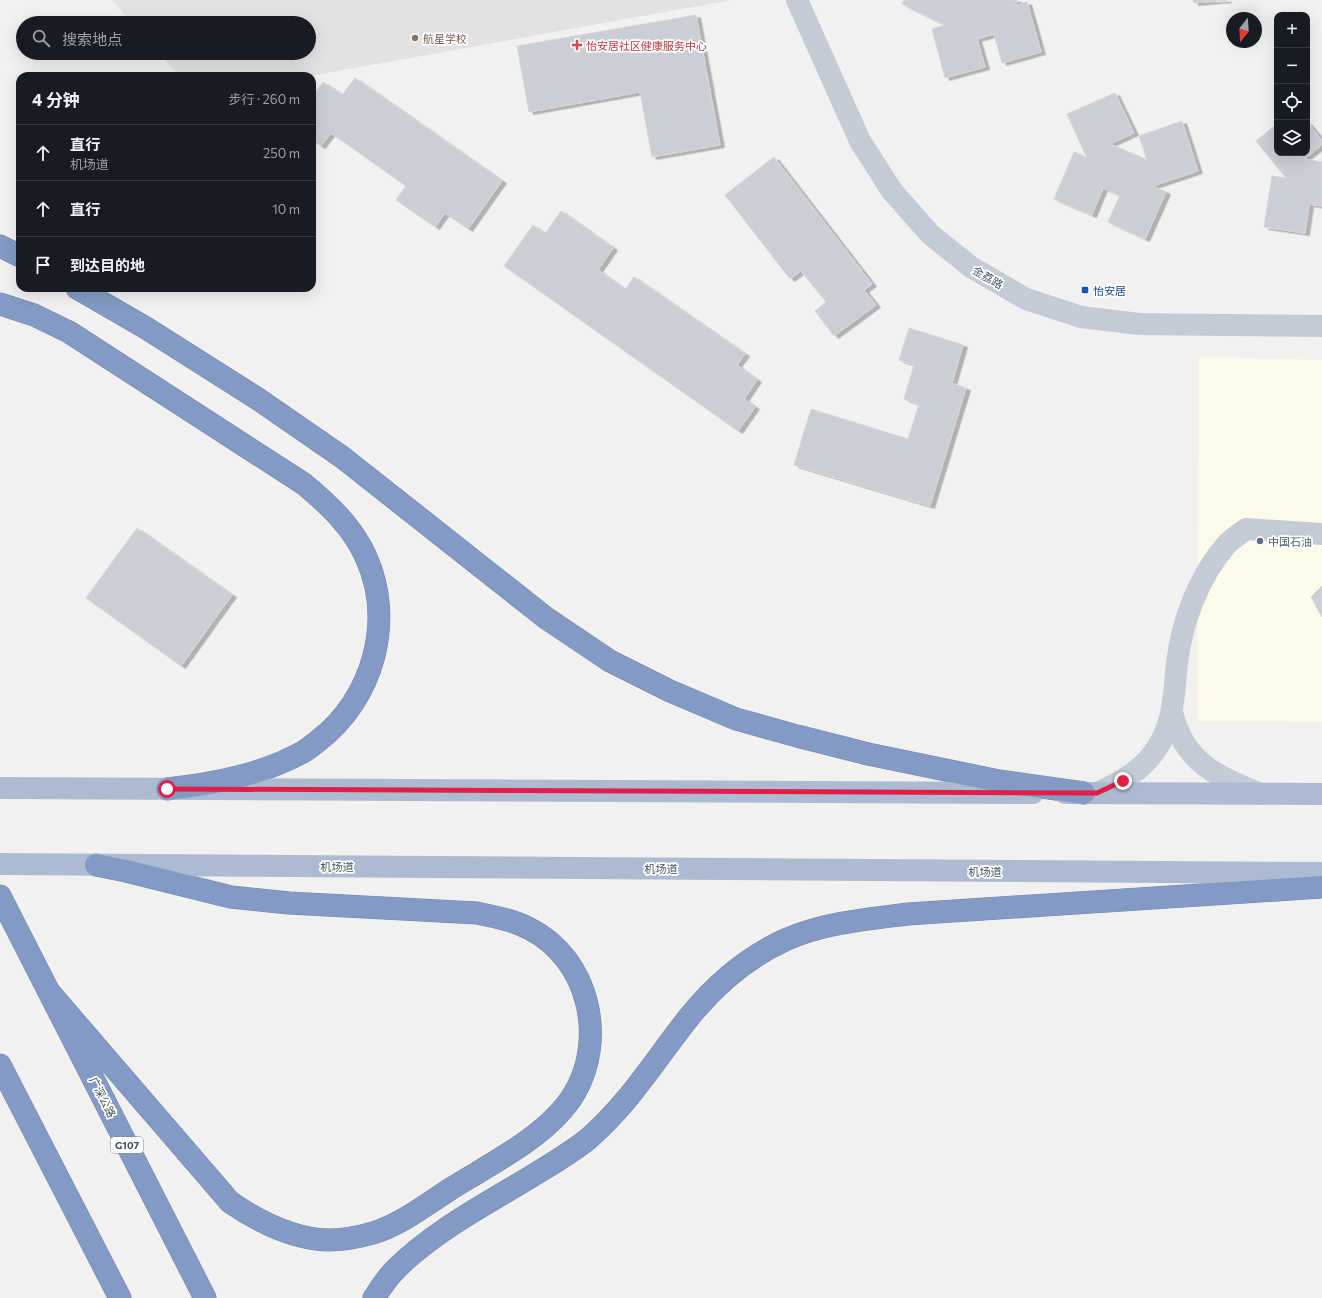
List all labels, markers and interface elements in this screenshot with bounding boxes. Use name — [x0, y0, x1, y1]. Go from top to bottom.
north arrow — [1226, 12, 1262, 48]
map controls — [1274, 12, 1310, 156]
button: + — [1274, 12, 1310, 48]
search box — [16, 16, 316, 60]
icon: search — [30, 27, 52, 49]
text: 搜索地点 — [62, 30, 122, 48]
place label: 航星学校 — [423, 32, 467, 45]
marker: 航星学校 — [410, 33, 420, 43]
marker: 怡安居社区健康服务中心 — [571, 39, 583, 51]
place label: 怡安居社区健康服务中心 — [586, 39, 707, 52]
button: − — [1274, 48, 1310, 84]
button: locate — [1274, 84, 1310, 120]
text: 4 分钟 — [32, 89, 80, 110]
text: 步行 · 260 m — [229, 91, 300, 107]
button: layers — [1274, 120, 1310, 156]
text: 直行 — [70, 135, 100, 153]
icon: ahead — [32, 142, 54, 164]
text: 250 m — [263, 145, 300, 161]
text: 机场道 — [70, 156, 109, 172]
icon: ahead — [32, 198, 54, 220]
text: 直行 — [70, 200, 100, 218]
text: 10 m — [272, 201, 300, 217]
icon: arrive — [32, 254, 54, 276]
text: 到达目的地 — [70, 256, 145, 274]
street label: 金荔路 — [970, 263, 1006, 291]
place label: 怡安居 — [1093, 284, 1126, 297]
marker: 怡安居 — [1080, 285, 1090, 295]
place label: 中国石油 — [1268, 535, 1312, 548]
marker: 中国石油 — [1255, 536, 1265, 546]
route end — [1114, 772, 1132, 790]
route start — [158, 780, 176, 798]
street label: 机场道 — [321, 860, 354, 873]
street label: 机场道 — [645, 862, 678, 875]
street label: 机场道 — [969, 865, 1002, 878]
street label: 广深公路 — [87, 1074, 119, 1120]
road number: G107 — [111, 1137, 143, 1153]

